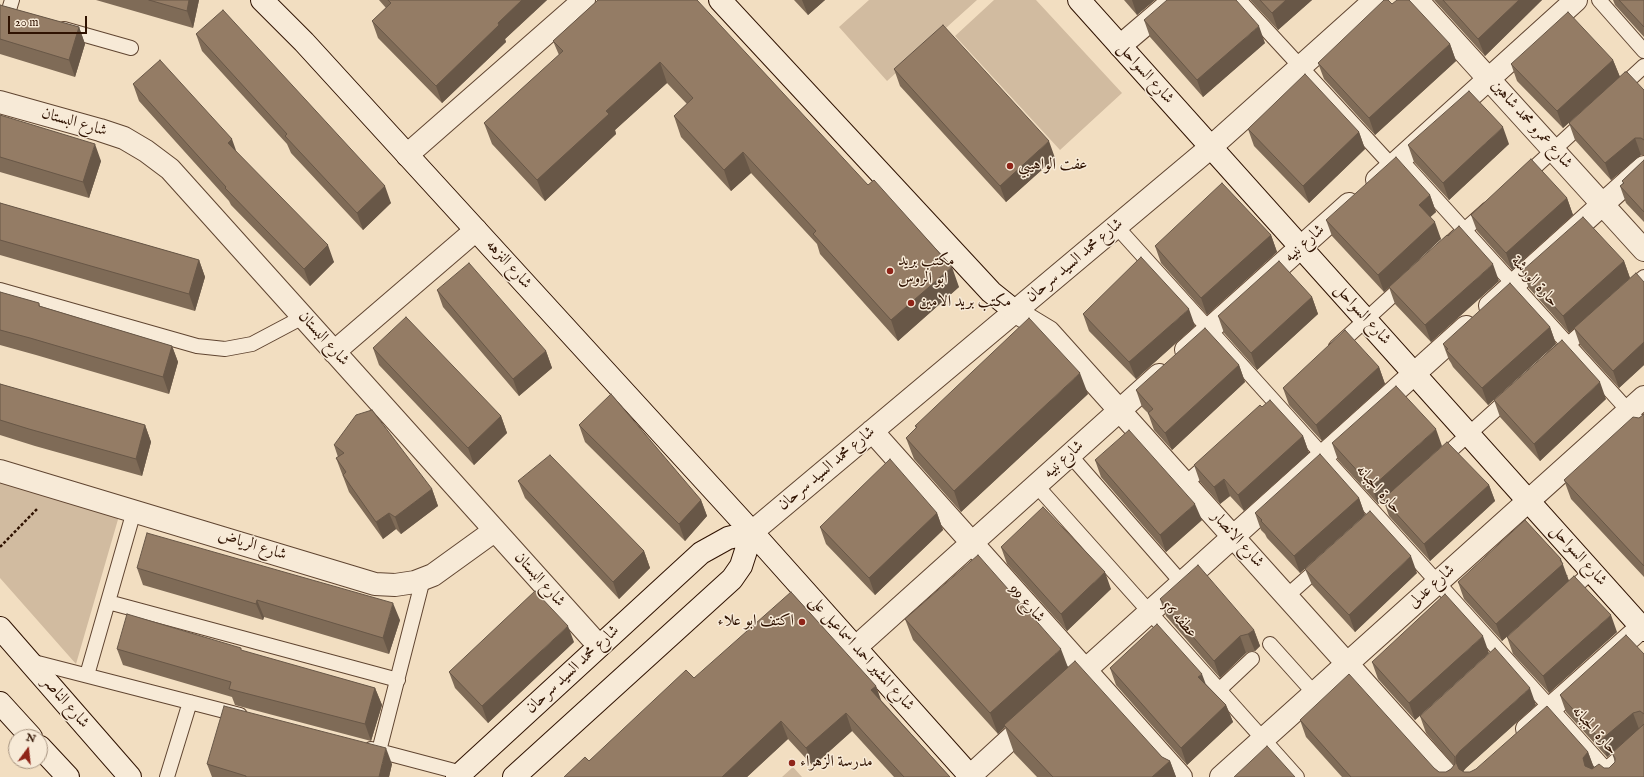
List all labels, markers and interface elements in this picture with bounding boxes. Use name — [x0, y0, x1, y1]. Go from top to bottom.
scale bar — [10, 8, 89, 34]
text: 20 m — [15, 15, 38, 30]
street label: شارع السواحل — [1113, 39, 1177, 109]
street label: شارع عمرو محمد شاهين — [1486, 77, 1576, 173]
street label: شارع البستان — [39, 105, 109, 141]
place label: عفت الواهيبي — [1018, 156, 1087, 176]
marker: عفت الواهيبي — [1005, 161, 1015, 171]
street label: شارع محمد السيد سرحان — [1022, 215, 1128, 307]
street label: شارع نبيه — [1281, 221, 1329, 267]
street label: شارع النزهه — [481, 236, 535, 294]
place label: مكتب بريد ابو الروس — [898, 252, 955, 290]
street label: حارة الورشة — [1506, 252, 1562, 312]
marker: مكتب بريد ابو الروس — [885, 266, 895, 276]
street label: شارع السواحل — [1330, 280, 1394, 350]
place label: مكتب بريد الامين — [919, 293, 1011, 313]
marker: مكتب بريد الامين — [906, 298, 916, 308]
street label: شارع البستان — [293, 308, 353, 370]
street label: شارع محمد السيد سرحان — [774, 423, 880, 515]
street label: شارع نبيه — [1040, 437, 1088, 483]
street label: حارة الجبانه — [1351, 462, 1405, 518]
street label: شارع الانصار — [1207, 508, 1267, 572]
street label: شارع السواحل — [1546, 521, 1610, 591]
street label: شارع الرياض — [215, 526, 289, 566]
street label: شارع البستان — [509, 549, 569, 611]
street label: شارع عدلى — [1405, 561, 1459, 613]
street label: شارع 99 — [1004, 581, 1048, 627]
street label: شارع المشير احمد اسماعيل على — [804, 592, 918, 716]
street label: عطفه 56 — [1157, 597, 1201, 643]
place label: اكتف ابو علاء — [718, 612, 794, 632]
marker: اكتف ابو علاء — [797, 617, 807, 627]
street label: شارع محمد السيد سرحان — [522, 622, 624, 718]
street label: شارع الناصر — [37, 673, 93, 733]
street label: حارة الجبانه — [1567, 703, 1621, 759]
north arrow — [8, 729, 48, 769]
text: N — [24, 730, 37, 746]
place label: مدرسة الزهراء — [800, 753, 873, 773]
marker: مدرسة الزهراء — [787, 758, 797, 768]

